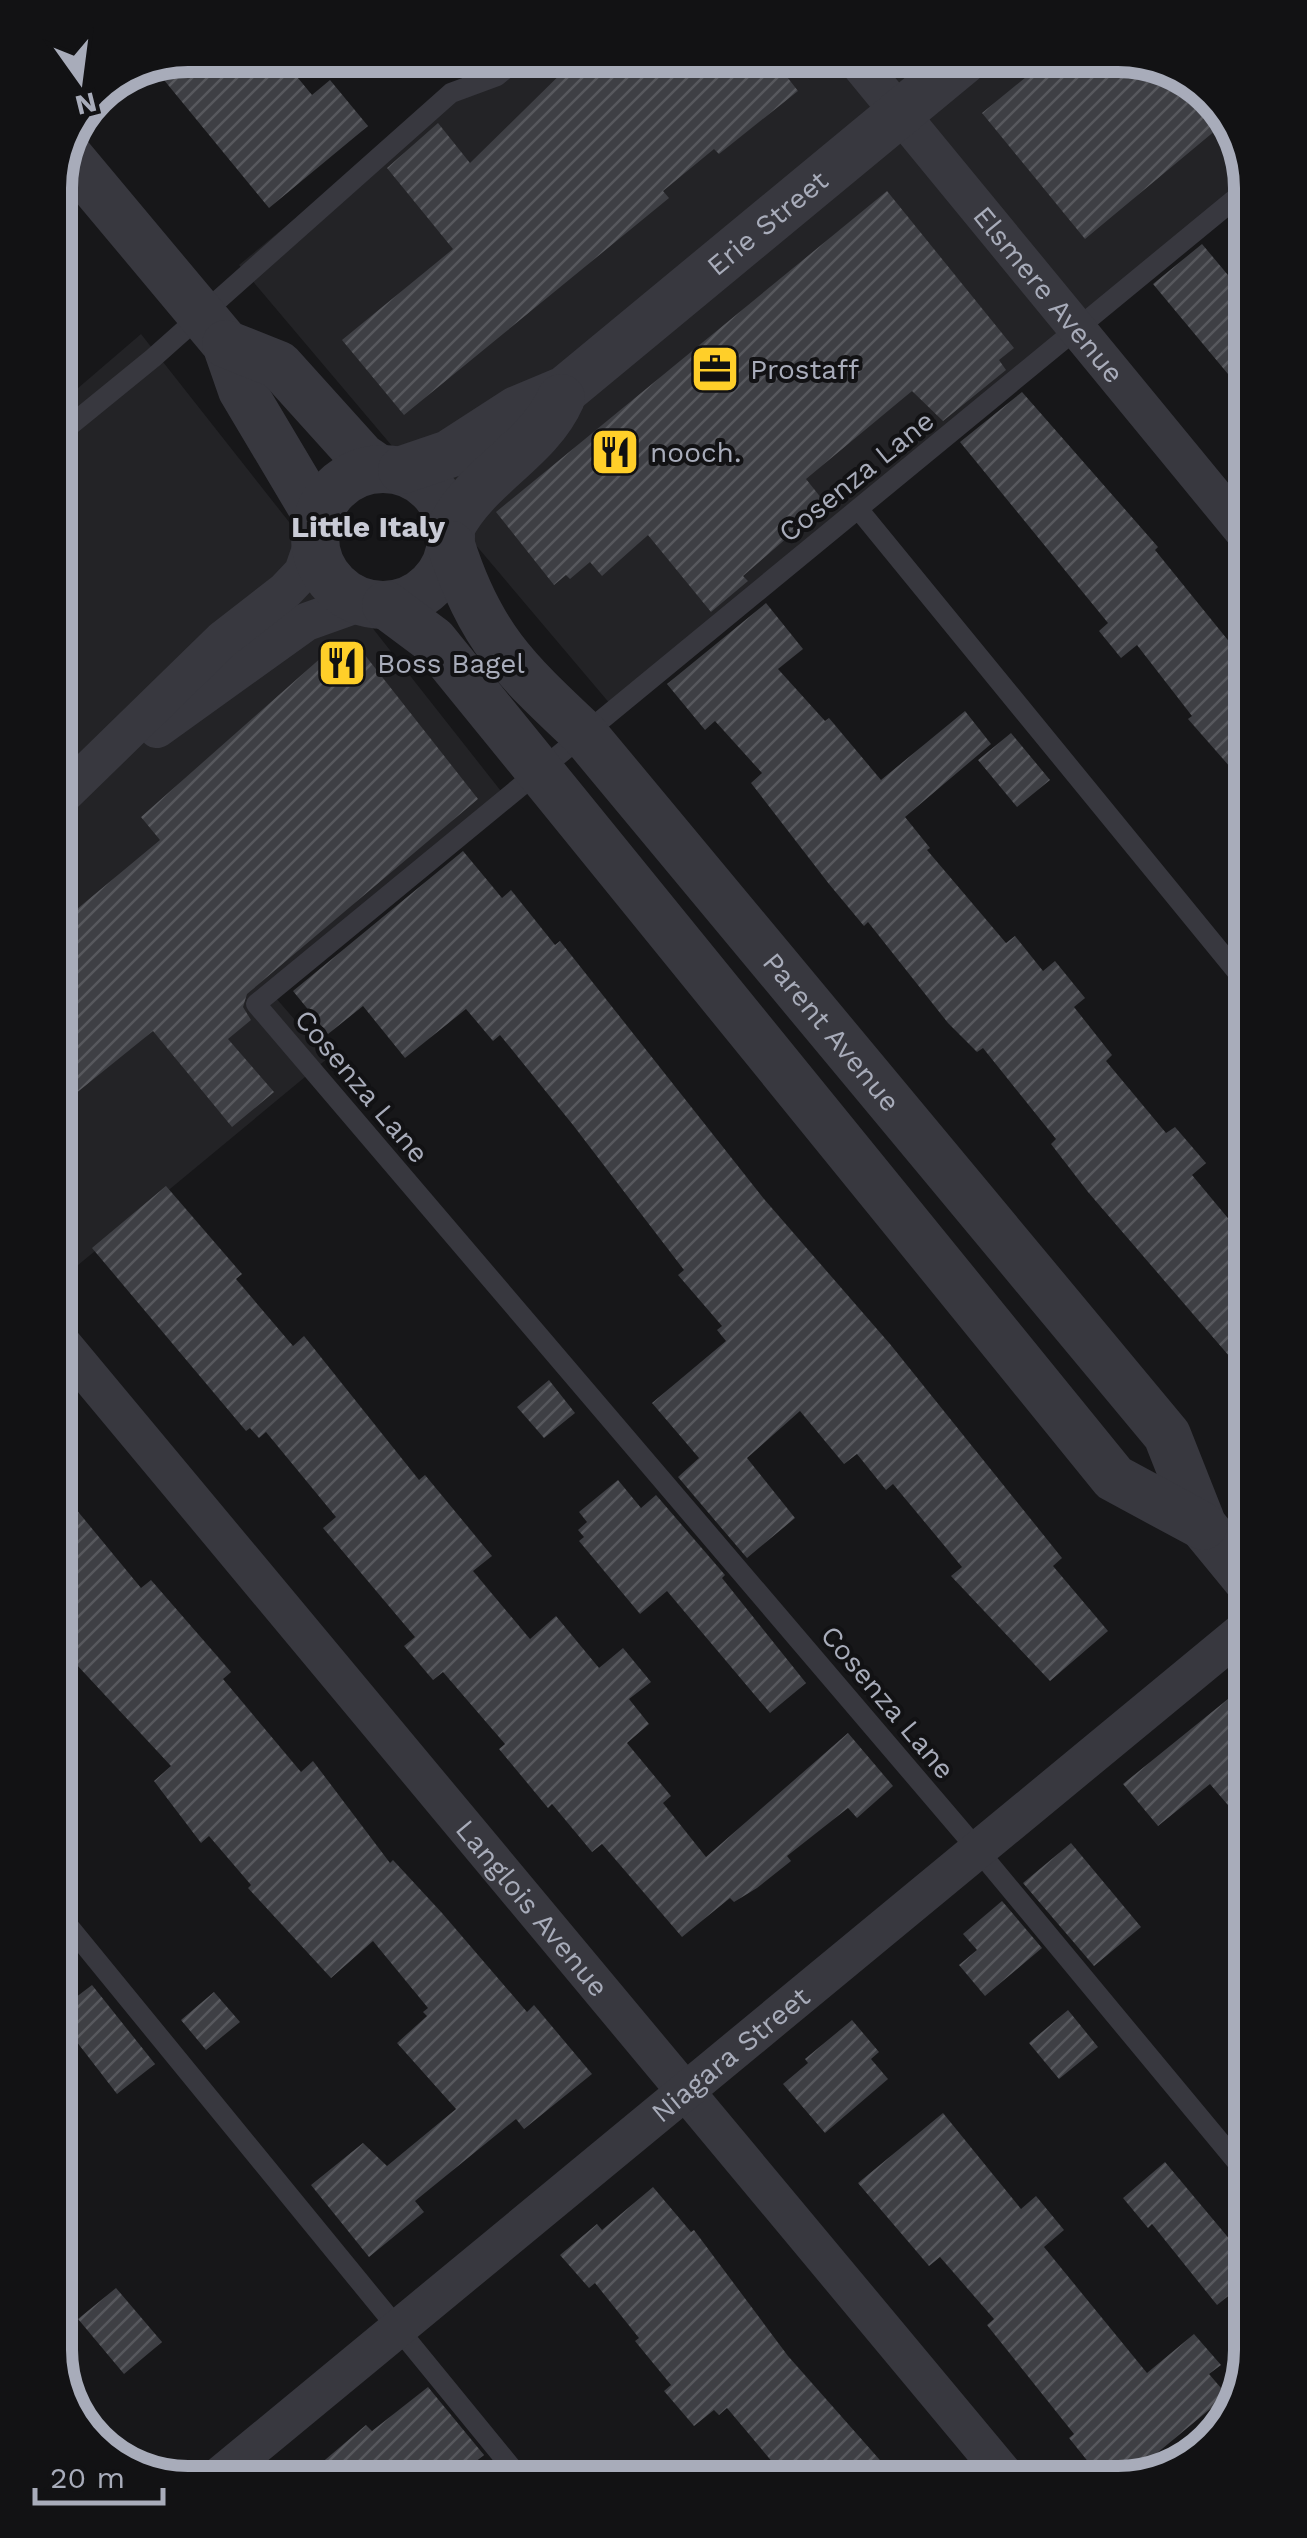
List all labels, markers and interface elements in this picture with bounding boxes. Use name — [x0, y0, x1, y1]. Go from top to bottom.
north arrow — [30, 30, 130, 130]
text: N — [72, 85, 100, 122]
street label: Erie Street — [700, 164, 835, 283]
street label: Elsmere Avenue — [966, 200, 1131, 390]
office icon: Prostaff — [689, 343, 741, 395]
place label: Prostaff — [750, 353, 859, 386]
street label: Cosenza Lane — [772, 404, 941, 549]
restaurant icon: nooch. — [589, 426, 641, 478]
place label: nooch. — [650, 436, 741, 469]
district label: Little Italy — [291, 509, 445, 544]
restaurant icon: Boss Bagel — [316, 637, 368, 689]
place label: Boss Bagel — [377, 647, 525, 680]
street label: Parent Avenue — [756, 946, 907, 1118]
street label: Cosenza Lane — [288, 1003, 435, 1170]
street label: Cosenza Lane — [814, 1619, 961, 1786]
street label: Langlois Avenue — [449, 1813, 615, 2003]
street label: Niagara Street — [645, 1980, 816, 2129]
scale bar — [35, 2443, 162, 2505]
text: 20 m — [50, 2460, 125, 2495]

